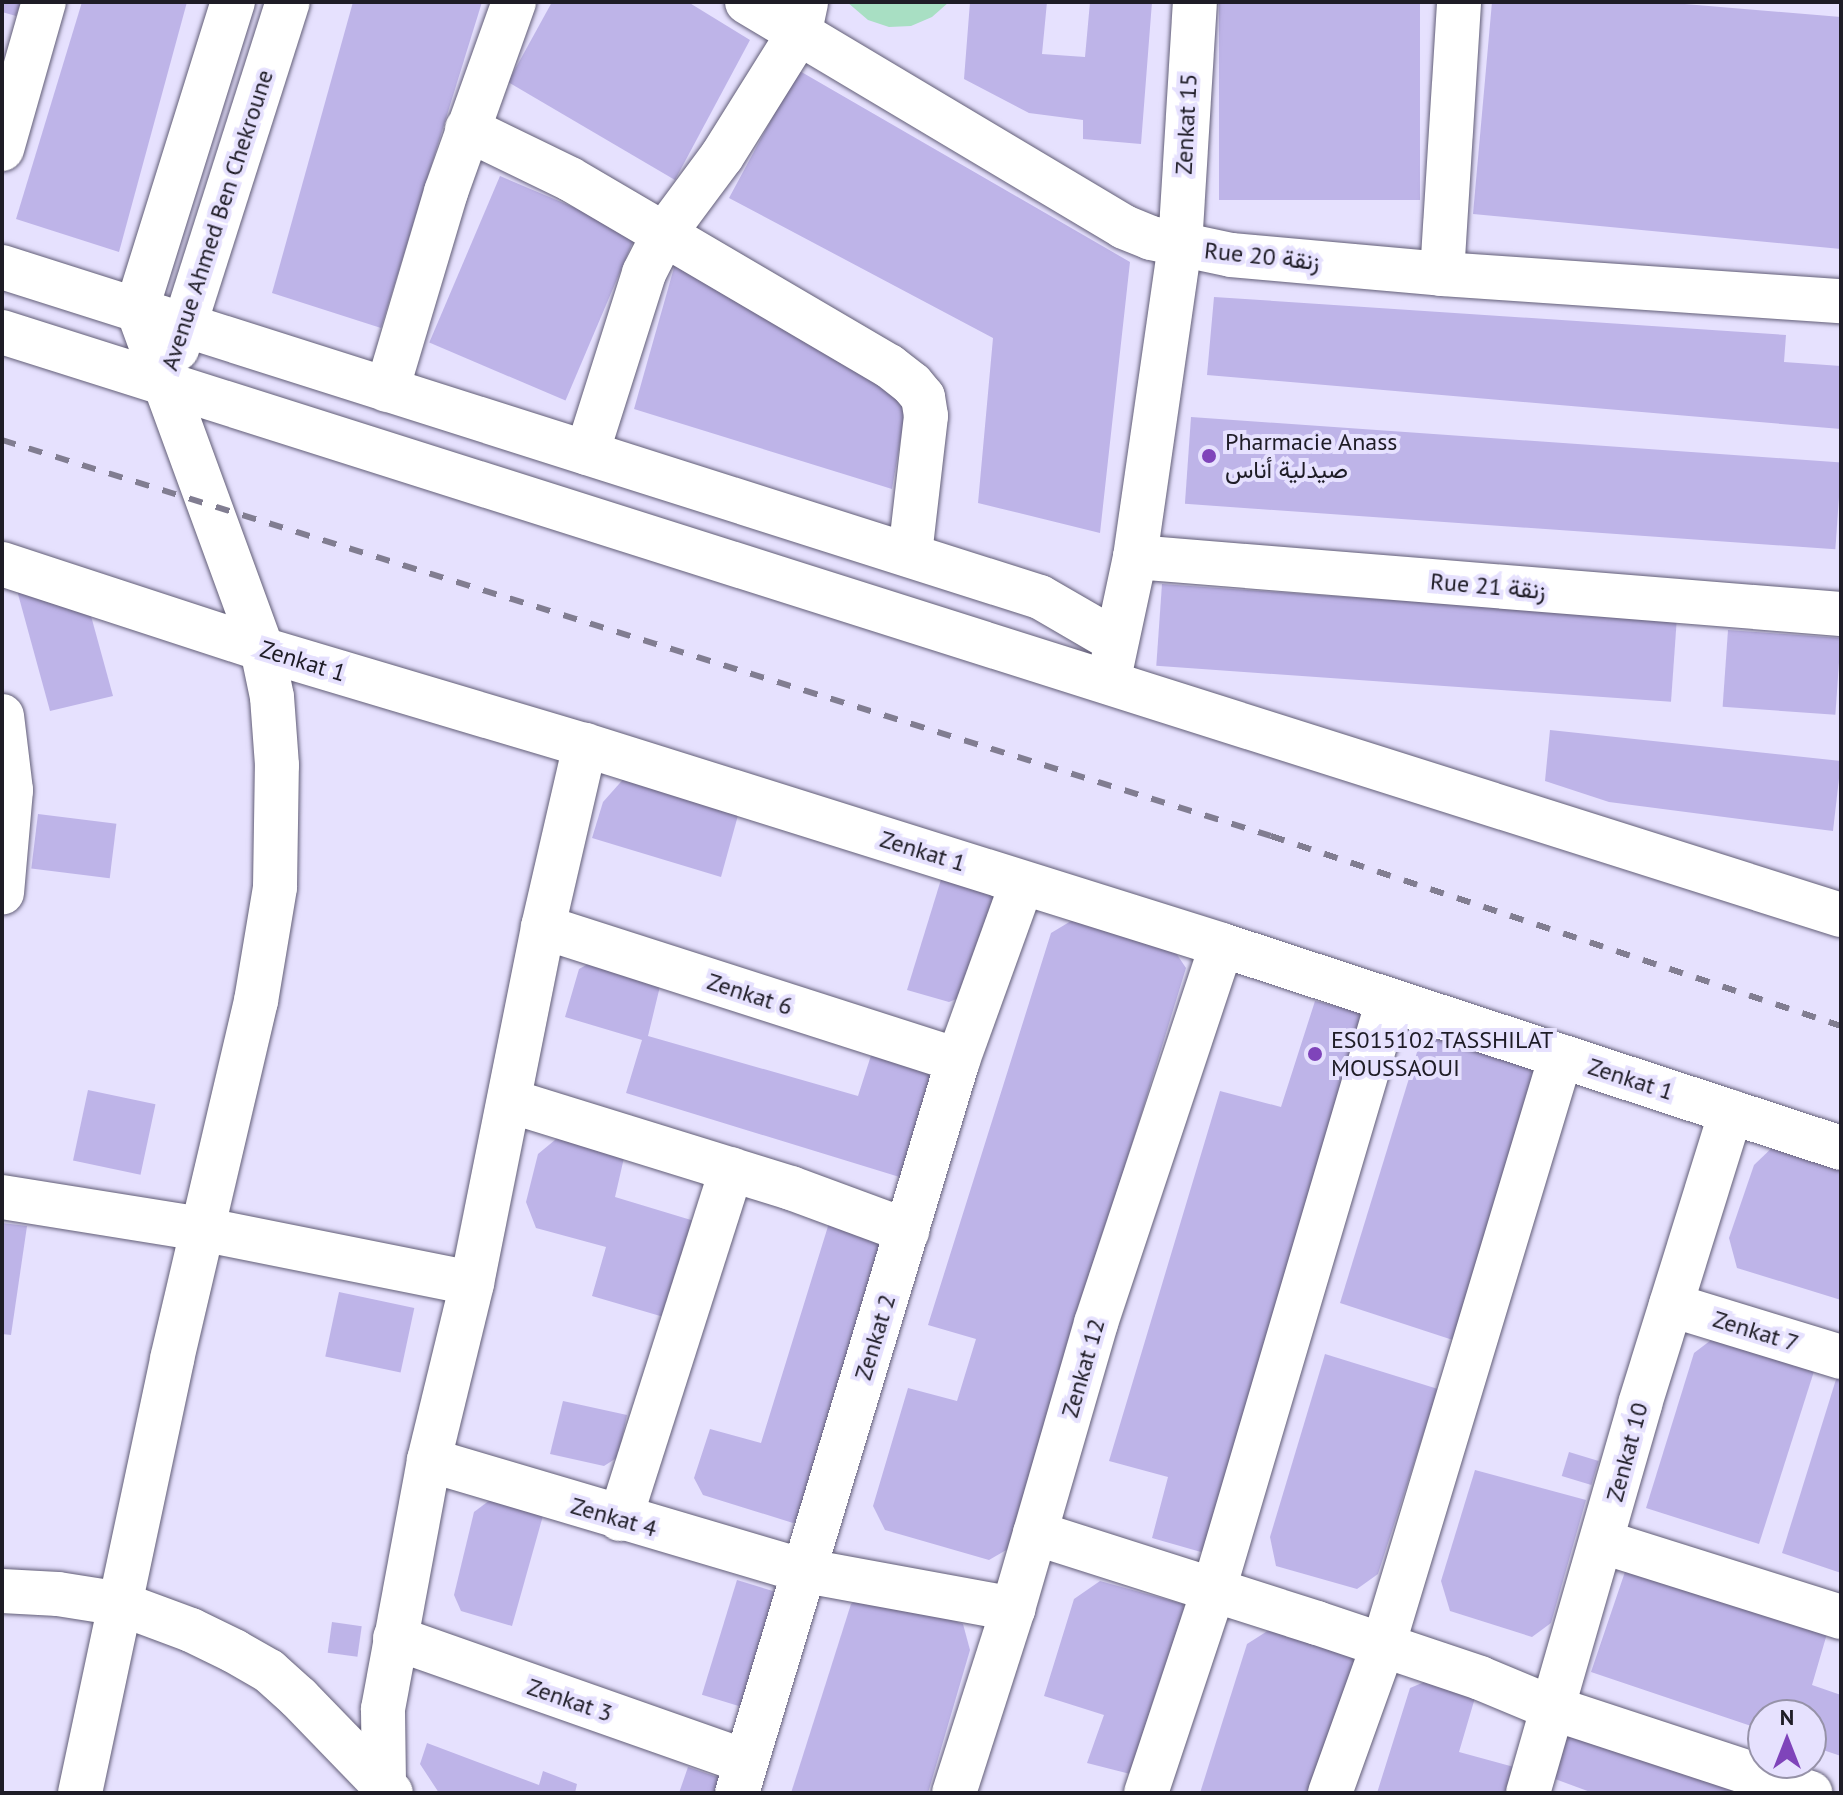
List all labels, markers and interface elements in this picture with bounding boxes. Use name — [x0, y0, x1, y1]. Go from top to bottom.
street label: Avenue Ahmed Ben Chekroune — [155, 66, 279, 374]
street label: Zenkat 15 — [1169, 73, 1203, 175]
street label: Rue 20 زنقة — [1203, 236, 1321, 276]
place label: Pharmacie Anass صيدلية أناس — [1225, 428, 1398, 484]
marker: Pharmacie Anass صيدلية أناس — [1200, 447, 1218, 465]
street label: Rue 21 زنقة — [1429, 567, 1547, 605]
street label: Zenkat 1 — [257, 634, 349, 688]
street label: Zenkat 1 — [877, 824, 969, 878]
street label: Zenkat 6 — [704, 967, 796, 1021]
place label: ES015102 TASSHILAT MOUSSAOUI — [1331, 1026, 1554, 1082]
marker: ES015102 TASSHILAT MOUSSAOUI — [1306, 1045, 1324, 1063]
street label: Zenkat 1 — [1585, 1052, 1677, 1106]
street label: Zenkat 2 — [848, 1291, 902, 1383]
street label: Zenkat 7 — [1710, 1304, 1802, 1358]
street label: Zenkat 12 — [1055, 1315, 1111, 1421]
street label: Zenkat 10 — [1600, 1399, 1654, 1505]
street label: Zenkat 4 — [568, 1491, 660, 1543]
street label: Zenkat 3 — [524, 1672, 616, 1728]
north arrow — [1747, 1699, 1827, 1779]
text: N — [1780, 1703, 1794, 1731]

